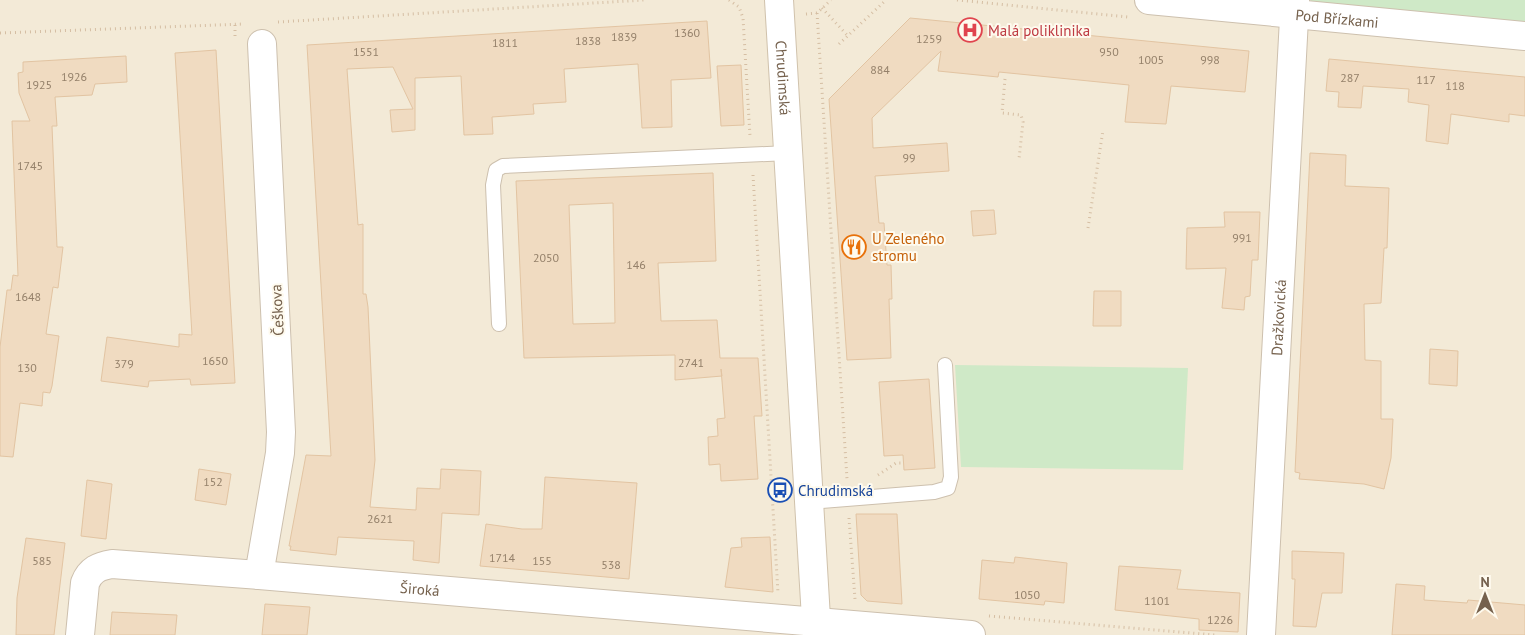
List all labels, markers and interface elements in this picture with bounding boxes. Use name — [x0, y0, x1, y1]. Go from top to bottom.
street label: Pod Břízkami — [1295, 5, 1380, 31]
hospital icon: Malá poliklinika — [957, 17, 983, 43]
place label: Malá poliklinika — [988, 21, 1090, 40]
house number: 1360 — [674, 25, 701, 40]
house number: 1839 — [611, 29, 637, 44]
house number: 1259 — [916, 31, 942, 46]
house number: 1838 — [575, 33, 601, 48]
house number: 1811 — [492, 35, 518, 50]
street label: Chrudimská — [772, 40, 795, 116]
house number: 1551 — [353, 44, 379, 59]
house number: 950 — [1099, 44, 1119, 59]
house number: 1005 — [1138, 52, 1164, 67]
house number: 998 — [1200, 52, 1220, 67]
house number: 884 — [870, 62, 890, 77]
house number: 1926 — [61, 69, 87, 84]
house number: 287 — [1340, 70, 1360, 85]
house number: 117 — [1416, 72, 1436, 87]
house number: 1925 — [26, 77, 52, 92]
house number: 118 — [1445, 78, 1465, 93]
house number: 99 — [902, 150, 916, 165]
house number: 1745 — [17, 158, 43, 173]
place label: U Zeleného stromu — [872, 229, 945, 265]
house number: 991 — [1232, 230, 1252, 245]
restaurant icon: U Zeleného stromu — [841, 234, 867, 260]
house number: 2050 — [533, 250, 560, 265]
house number: 146 — [626, 257, 646, 272]
street label: Dražkovická — [1266, 279, 1290, 356]
street label: Češkova — [266, 284, 288, 336]
house number: 1648 — [15, 289, 41, 304]
house number: 1650 — [202, 353, 229, 368]
house number: 2741 — [678, 355, 704, 370]
house number: 379 — [114, 356, 134, 371]
house number: 130 — [17, 360, 37, 375]
house number: 152 — [203, 474, 223, 489]
bus stop icon: Chrudimská — [767, 477, 793, 503]
place label: Chrudimská — [798, 481, 873, 500]
house number: 2621 — [367, 511, 393, 526]
house number: 1714 — [489, 550, 516, 565]
house number: 585 — [32, 553, 52, 568]
house number: 155 — [532, 553, 552, 568]
house number: 538 — [601, 557, 621, 572]
north arrow — [1460, 570, 1510, 620]
text: N — [1480, 573, 1490, 591]
street label: Široká — [399, 577, 440, 600]
house number: 1050 — [1014, 587, 1041, 602]
house number: 1101 — [1144, 593, 1170, 608]
house number: 1226 — [1207, 612, 1233, 627]

